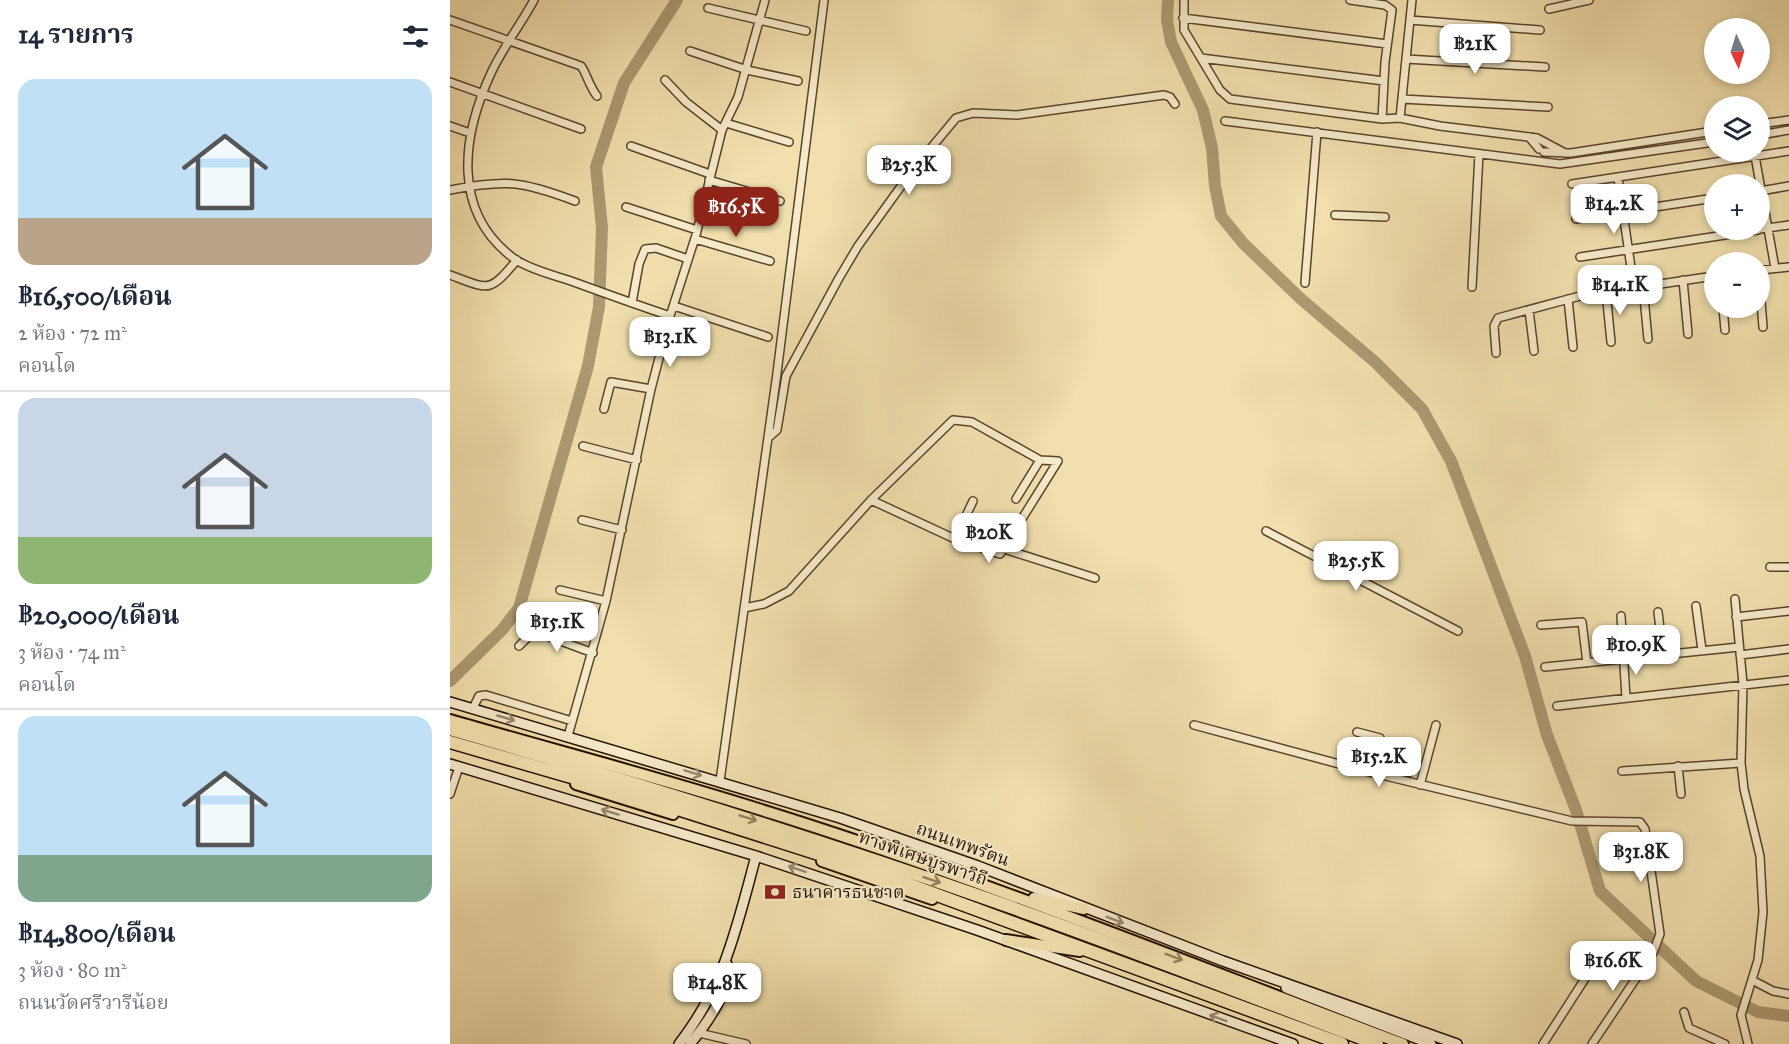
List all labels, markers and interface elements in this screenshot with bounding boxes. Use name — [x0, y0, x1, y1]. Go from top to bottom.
text: 14 รายการ — [18, 18, 134, 50]
north arrow — [1704, 18, 1770, 84]
map controls — [1704, 18, 1770, 318]
icon: filters — [399, 20, 432, 53]
pin: ฿21K — [1439, 24, 1511, 75]
text: ฿21K — [1453, 31, 1497, 55]
button: layers — [1704, 96, 1770, 162]
icon: home — [171, 118, 279, 226]
pin: ฿25.3K — [860, 145, 958, 196]
text: ฿25.3K — [881, 152, 937, 176]
button: + — [1704, 174, 1770, 240]
pin: ฿14.2K — [1565, 184, 1663, 235]
pin: ฿16.5K — [687, 187, 785, 238]
text: ฿14.2K — [1585, 191, 1643, 215]
text: ฿16.5K — [708, 194, 764, 218]
button: − — [1704, 252, 1770, 318]
pin: ฿14.1K — [1571, 265, 1669, 316]
text: ฿14.1K — [1592, 272, 1648, 296]
text: ฿16,500/เดือน — [18, 280, 172, 312]
pin: ฿13.1K — [621, 317, 719, 368]
text: 2 ห้อง · 72 m² — [18, 321, 127, 345]
text: ฿13.1K — [643, 324, 697, 348]
text: คอนโด — [18, 353, 76, 377]
icon: home — [171, 437, 279, 545]
pin: ฿20K — [953, 513, 1025, 564]
text: ฿20K — [966, 520, 1012, 544]
pin: ฿25.5K — [1307, 541, 1405, 592]
text: ฿25.5K — [1327, 548, 1385, 572]
text: ฿20,000/เดือน — [18, 599, 180, 631]
pin: ฿15.1K — [508, 602, 606, 653]
text: ฿15.1K — [530, 609, 584, 633]
pin: ฿10.9K — [1587, 625, 1685, 676]
text: ฿10.9K — [1606, 632, 1666, 656]
text: 3 ห้อง · 74 m² — [18, 640, 126, 664]
text: คอนโด — [18, 672, 76, 696]
one-way arrow — [496, 713, 515, 724]
pin: ฿15.2K — [1330, 737, 1428, 788]
text: ฿15.2K — [1351, 744, 1407, 768]
icon: home — [171, 755, 279, 863]
one-way arrow — [683, 768, 702, 779]
one-way arrow — [601, 806, 620, 817]
one-way arrow — [738, 813, 757, 824]
street label: ถนนเทพรัตน — [913, 817, 1013, 871]
street label: ทางพิเศษบูรพาวิถี — [856, 826, 990, 890]
pin: ฿31.8K — [1592, 832, 1690, 883]
text: ฿31.8K — [1613, 839, 1669, 863]
one-way arrow — [788, 863, 807, 874]
one-way arrow — [923, 875, 942, 886]
bank icon: ธนาคารธนชาต — [763, 880, 787, 904]
place label: ธนาคารธนชาต — [792, 881, 904, 903]
one-way arrow — [1105, 916, 1124, 927]
text: ฿14,800/เดือน — [18, 917, 176, 949]
pin: ฿16.6K — [1564, 941, 1662, 992]
text: ฿16.6K — [1584, 948, 1642, 972]
one-way arrow — [1164, 952, 1182, 963]
text: 3 ห้อง · 80 m² — [18, 958, 127, 982]
pin: ฿14.8K — [668, 963, 766, 1014]
text: ฿14.8K — [687, 970, 747, 994]
text: ถนนวัดศรีวารีน้อย — [18, 990, 169, 1014]
one-way arrow — [1209, 1011, 1228, 1022]

